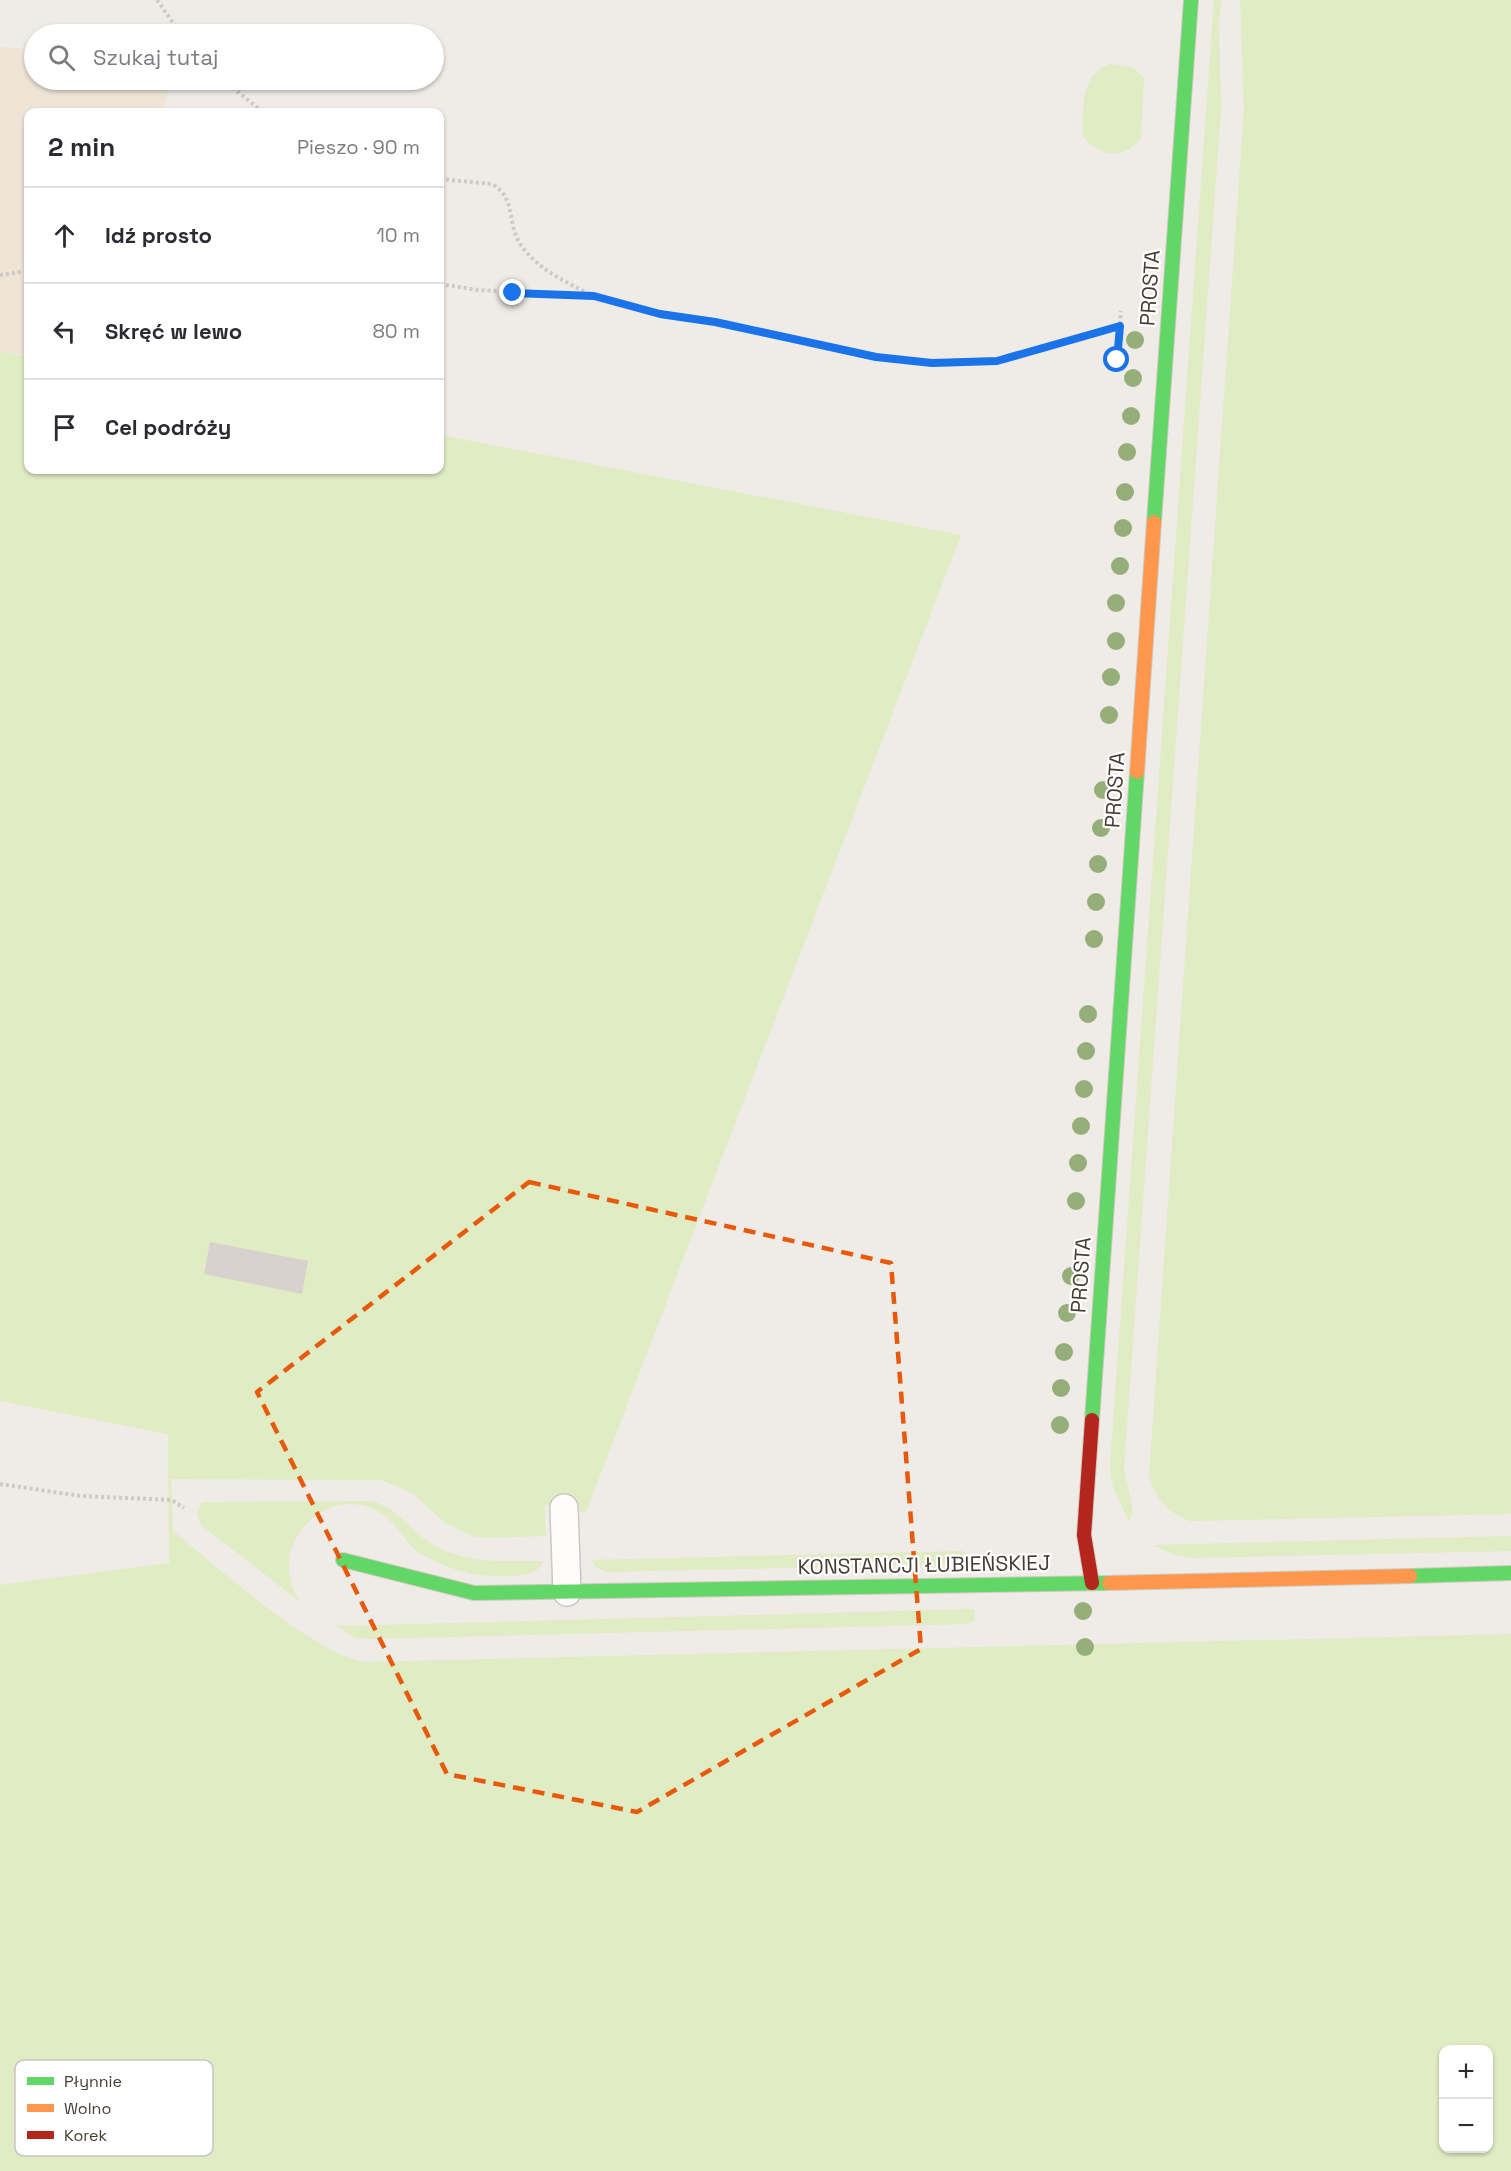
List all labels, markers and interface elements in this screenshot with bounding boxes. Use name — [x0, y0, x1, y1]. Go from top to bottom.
search box — [24, 24, 444, 90]
icon: search — [45, 41, 78, 74]
text: Szukaj tutaj — [93, 43, 218, 71]
text: 2 min — [48, 130, 115, 164]
text: Pieszo · 90 m — [297, 134, 420, 160]
icon: ahead — [48, 219, 81, 252]
text: Idź prosto — [105, 221, 212, 249]
text: 10 m — [376, 222, 420, 248]
street label: PROSTA — [1133, 249, 1166, 327]
route end — [499, 279, 525, 305]
icon: left — [48, 315, 81, 348]
text: Skręć w lewo — [105, 317, 242, 345]
text: 80 m — [372, 318, 420, 344]
route start — [1103, 346, 1129, 372]
icon: arrive — [48, 411, 81, 444]
text: Cel podróży — [105, 413, 231, 441]
street label: PROSTA — [1098, 751, 1131, 829]
street label: PROSTA — [1064, 1236, 1097, 1314]
street label: KONSTANCJI ŁUBIEŃSKIEJ — [797, 1549, 1051, 1580]
map controls — [1439, 2045, 1493, 2153]
button: + — [1439, 2045, 1493, 2099]
legend — [15, 2060, 213, 2156]
text: Płynnie — [64, 2071, 122, 2092]
text: Wolno — [64, 2098, 111, 2119]
button: − — [1439, 2099, 1493, 2153]
text: Korek — [64, 2125, 108, 2146]

